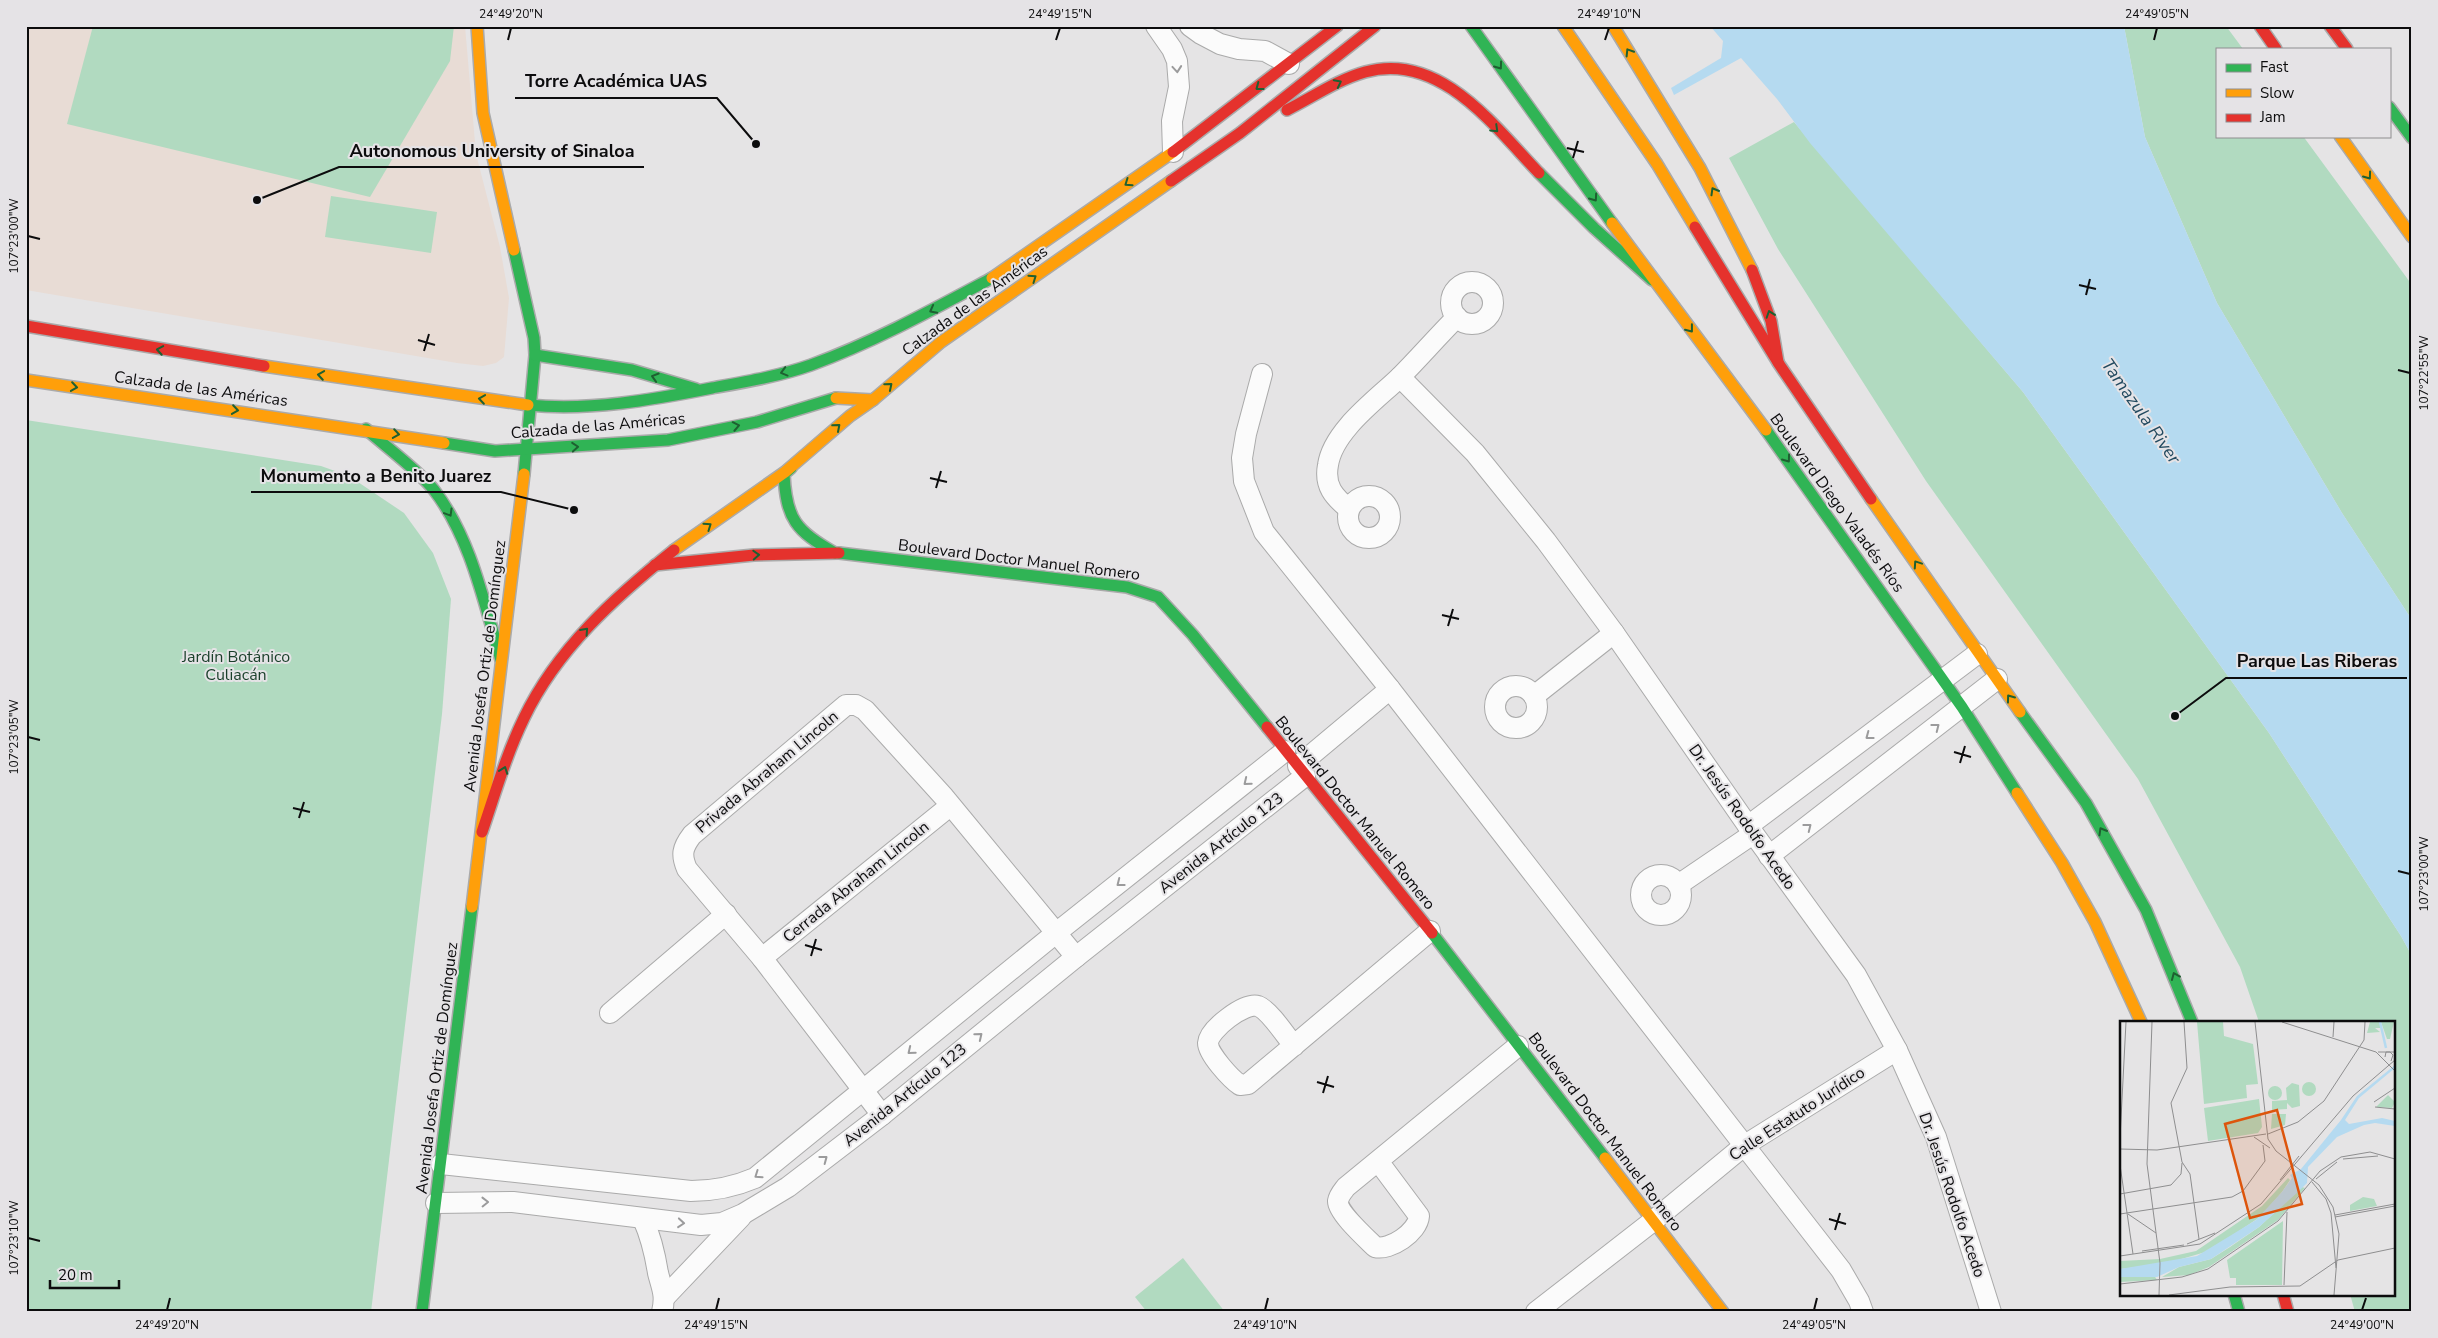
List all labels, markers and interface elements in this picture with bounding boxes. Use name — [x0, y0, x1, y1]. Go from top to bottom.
text: 24°49'20"N — [479, 6, 543, 22]
text: 24°49'15"N — [1028, 6, 1092, 22]
text: 24°49'10"N — [1577, 6, 1641, 22]
text: 24°49'05"N — [2125, 6, 2189, 22]
legend — [2216, 48, 2390, 138]
one-way arrow — [1626, 49, 1635, 58]
text: Fast — [2260, 57, 2289, 77]
one-way arrow — [1494, 60, 1502, 69]
callout: Torre Académica UAS — [515, 65, 717, 98]
one-way arrow — [1171, 66, 1182, 74]
text: Torre Académica UAS — [525, 69, 707, 93]
one-way arrow — [1333, 79, 1342, 89]
one-way arrow — [1255, 81, 1265, 90]
text: Slow — [2260, 83, 2295, 103]
text: Jam — [2259, 107, 2286, 127]
one-way arrow — [1490, 123, 1499, 132]
callout: Autonomous University of Sinaloa — [339, 134, 644, 167]
text: Autonomous University of Sinaloa — [349, 139, 635, 163]
one-way arrow — [2362, 170, 2371, 180]
one-way arrow — [1124, 177, 1134, 186]
one-way arrow — [1710, 187, 1720, 196]
one-way arrow — [1588, 192, 1597, 202]
text: 107°23'00"W — [6, 198, 22, 274]
street label: Calzada de las Américas — [898, 241, 1052, 361]
one-way arrow — [1027, 275, 1037, 284]
one-way arrow — [930, 303, 939, 313]
one-way arrow — [1766, 311, 1776, 319]
one-way arrow — [1684, 323, 1692, 332]
text: 107°22'55"W — [2416, 335, 2432, 411]
one-way arrow — [156, 345, 165, 355]
water label: Tamazula River — [2096, 354, 2186, 469]
street label: Calzada de las Américas — [113, 366, 289, 412]
one-way arrow — [780, 367, 788, 377]
one-way arrow — [317, 370, 325, 380]
one-way arrow — [651, 372, 660, 382]
one-way arrow — [70, 381, 79, 391]
one-way arrow — [883, 383, 892, 392]
one-way arrow — [477, 394, 486, 404]
one-way arrow — [231, 405, 240, 415]
street label: Calzada de las Américas — [510, 407, 686, 445]
street label: Boulevard Diego Valadés Ríos — [1765, 409, 1909, 597]
one-way arrow — [731, 421, 740, 432]
one-way arrow — [831, 424, 840, 433]
one-way arrow — [392, 429, 400, 439]
one-way arrow — [571, 442, 579, 453]
one-way arrow — [1781, 453, 1790, 463]
callout: Monumento a Benito Juarez — [251, 459, 501, 492]
text: Monumento a Benito Juarez — [261, 464, 492, 488]
one-way arrow — [442, 508, 452, 517]
one-way arrow — [703, 523, 712, 532]
street label: Boulevard Doctor Manuel Romero — [897, 534, 1141, 586]
street label: Avenida Josefa Ortiz de Domínguez — [459, 539, 511, 793]
one-way arrow — [753, 550, 761, 561]
one-way arrow — [1914, 561, 1923, 570]
one-way arrow — [579, 627, 588, 636]
callout: Parque Las Riberas — [2226, 645, 2407, 678]
park label: Jardín Botánico Culiacán — [181, 646, 290, 686]
text: Parque Las Riberas — [2237, 649, 2398, 673]
one-way arrow — [2007, 694, 2016, 703]
text: 107°23'05"W — [6, 699, 22, 775]
street label: Privada Abraham Lincoln — [691, 706, 843, 838]
street label: Boulevard Doctor Manuel Romero — [1270, 711, 1440, 915]
one-way arrow — [1931, 724, 1940, 733]
one-way arrow — [1865, 730, 1874, 739]
street label: Dr. Jesús Rodolfo Acedo — [1683, 740, 1801, 894]
one-way arrow — [498, 766, 508, 775]
one-way arrow — [1243, 776, 1253, 785]
street label: Avenida Artículo 123 — [1154, 787, 1288, 899]
street label: Cerrada Abraham Lincoln — [778, 816, 934, 948]
one-way arrow — [1802, 824, 1811, 832]
one-way arrow — [2099, 828, 2109, 837]
text: 107°23'00"W — [2416, 836, 2432, 912]
one-way arrow — [1116, 877, 1125, 886]
street label: Avenida Josefa Ortiz de Domínguez — [411, 941, 463, 1195]
one-way arrow — [2171, 972, 2181, 981]
inset map — [2120, 1021, 2396, 1296]
street label: Boulevard Doctor Manuel Romero — [1523, 1028, 1687, 1236]
one-way arrow — [973, 1033, 982, 1041]
street label: Avenida Artículo 123 — [839, 1038, 971, 1152]
one-way arrow — [908, 1046, 917, 1055]
street label: Calle Estatuto Jurídico — [1725, 1062, 1869, 1166]
street label: Dr. Jesús Rodolfo Acedo — [1913, 1110, 1991, 1281]
one-way arrow — [818, 1156, 827, 1164]
one-way arrow — [754, 1169, 764, 1178]
one-way arrow — [481, 1197, 489, 1208]
text: 107°23'10"W — [6, 1200, 22, 1276]
one-way arrow — [677, 1217, 685, 1228]
scale bar — [50, 1258, 119, 1290]
text: 20 m — [58, 1265, 93, 1285]
text: 24°49'20"N — [135, 1317, 199, 1333]
text: 24°49'15"N — [684, 1317, 748, 1333]
text: 24°49'10"N — [1233, 1317, 1297, 1333]
text: 24°49'05"N — [1782, 1317, 1846, 1333]
text: 24°49'00"N — [2330, 1317, 2394, 1333]

